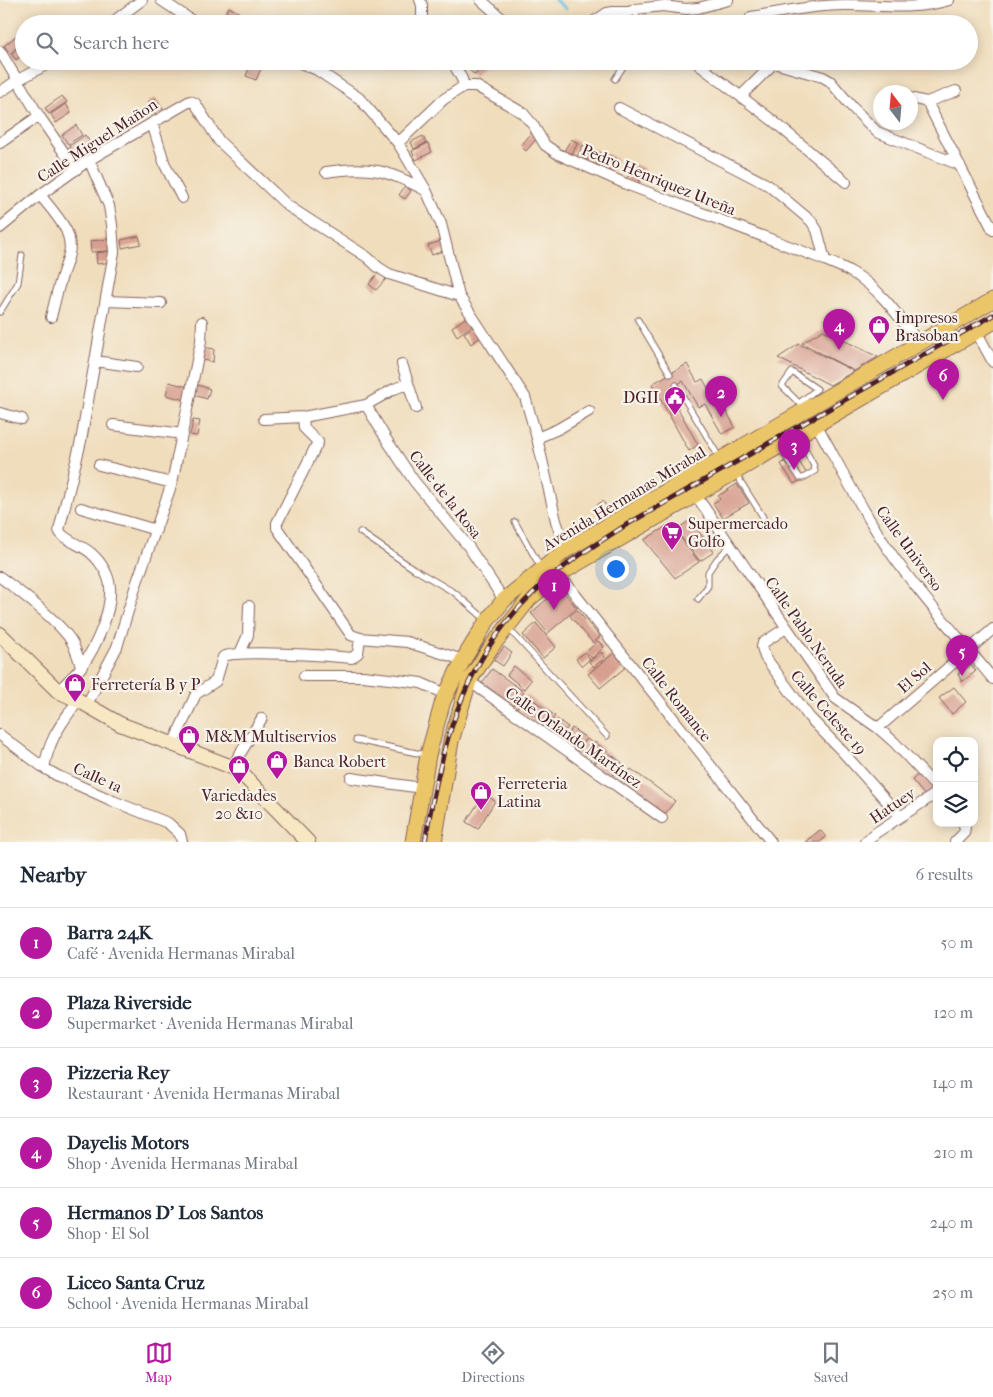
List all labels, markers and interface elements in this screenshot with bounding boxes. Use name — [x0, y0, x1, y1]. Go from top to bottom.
search box — [15, 15, 978, 70]
icon: search — [33, 29, 61, 57]
text: Search here — [73, 32, 169, 54]
north arrow — [873, 85, 918, 130]
street label: Calle Miguel Mañon — [34, 94, 162, 186]
street label: Pedro Henriquez Ureña — [579, 140, 739, 219]
place label: Impresos Brasoban — [895, 308, 959, 345]
pin: 4 — [823, 309, 855, 350]
shop icon: Impresos Brasoban — [867, 314, 891, 345]
pin: 6 — [927, 359, 959, 400]
pin: 2 — [705, 376, 737, 417]
public building icon: DGII — [663, 385, 687, 416]
place label: DGII — [623, 388, 659, 407]
pin: 3 — [778, 429, 810, 470]
street label: Avenida Hermanas Mirabal — [538, 442, 710, 555]
street label: Calle de la Rosa — [405, 447, 486, 543]
street label: Calle Universo — [872, 502, 947, 595]
place label: Supermercado Golfo — [688, 514, 788, 551]
supermarket icon: Supermercado Golfo — [660, 520, 684, 551]
your location — [603, 556, 629, 582]
pin: 1 — [538, 569, 570, 610]
street label: Calle Pablo Neruda — [761, 573, 852, 692]
pin: 5 — [946, 635, 978, 676]
street label: Calle Romance — [638, 653, 716, 746]
street label: El Sol — [894, 657, 935, 697]
street label: Calle Celeste 19 — [787, 666, 871, 759]
shop icon: Ferretería B y P — [63, 672, 87, 703]
place label: Ferretería B y P — [91, 675, 201, 694]
street label: Calle Orlando Martínez — [502, 683, 646, 792]
shop icon: M&M Multiservios — [177, 724, 201, 755]
place label: M&M Multiservios — [205, 727, 337, 746]
map controls — [933, 737, 978, 827]
button: locate — [933, 737, 978, 782]
shop icon: Banca Robert — [265, 749, 289, 780]
place label: Banca Robert — [293, 752, 387, 771]
shop icon: Variedades 20 &10 — [227, 754, 251, 785]
street label: Calle 1a — [70, 758, 126, 797]
place label: Ferreteria Latina — [497, 774, 568, 811]
shop icon: Ferreteria Latina — [469, 780, 493, 811]
button: layers — [933, 782, 978, 827]
street label: Hatuey — [866, 783, 919, 828]
place label: Variedades 20 &10 — [201, 786, 276, 823]
text: Nearby — [20, 863, 86, 887]
text: 6 results — [915, 865, 973, 884]
text: Barra 24K — [67, 922, 152, 944]
text: 1 — [33, 933, 39, 952]
text: 50 m — [941, 933, 973, 952]
text: Café · Avenida Hermanas Mirabal — [67, 944, 295, 963]
text: Plaza Riverside — [67, 992, 192, 1014]
text: 2 — [32, 1003, 40, 1022]
text: 120 m — [934, 1003, 973, 1022]
text: Supermarket · Avenida Hermanas Mirabal — [67, 1014, 354, 1033]
text: Pizzeria Rey — [67, 1062, 170, 1084]
text: 3 — [33, 1073, 39, 1092]
text: 140 m — [932, 1073, 973, 1092]
text: Restaurant · Avenida Hermanas Mirabal — [67, 1084, 340, 1103]
text: Dayelis Motors — [67, 1132, 189, 1154]
text: 4 — [31, 1143, 41, 1162]
text: 210 m — [934, 1143, 973, 1162]
text: Shop · Avenida Hermanas Mirabal — [67, 1154, 298, 1173]
text: Hermanos D' Los Santos — [67, 1202, 263, 1224]
text: 5 — [33, 1213, 39, 1232]
text: 240 m — [930, 1213, 973, 1232]
text: Shop · El Sol — [67, 1224, 149, 1243]
text: Liceo Santa Cruz — [67, 1272, 205, 1294]
text: 6 — [32, 1283, 40, 1302]
text: 250 m — [932, 1283, 973, 1302]
text: School · Avenida Hermanas Mirabal — [67, 1294, 309, 1313]
tab: Map — [145, 1339, 173, 1386]
tab: Directions — [462, 1339, 525, 1386]
tab: Saved — [814, 1339, 848, 1386]

